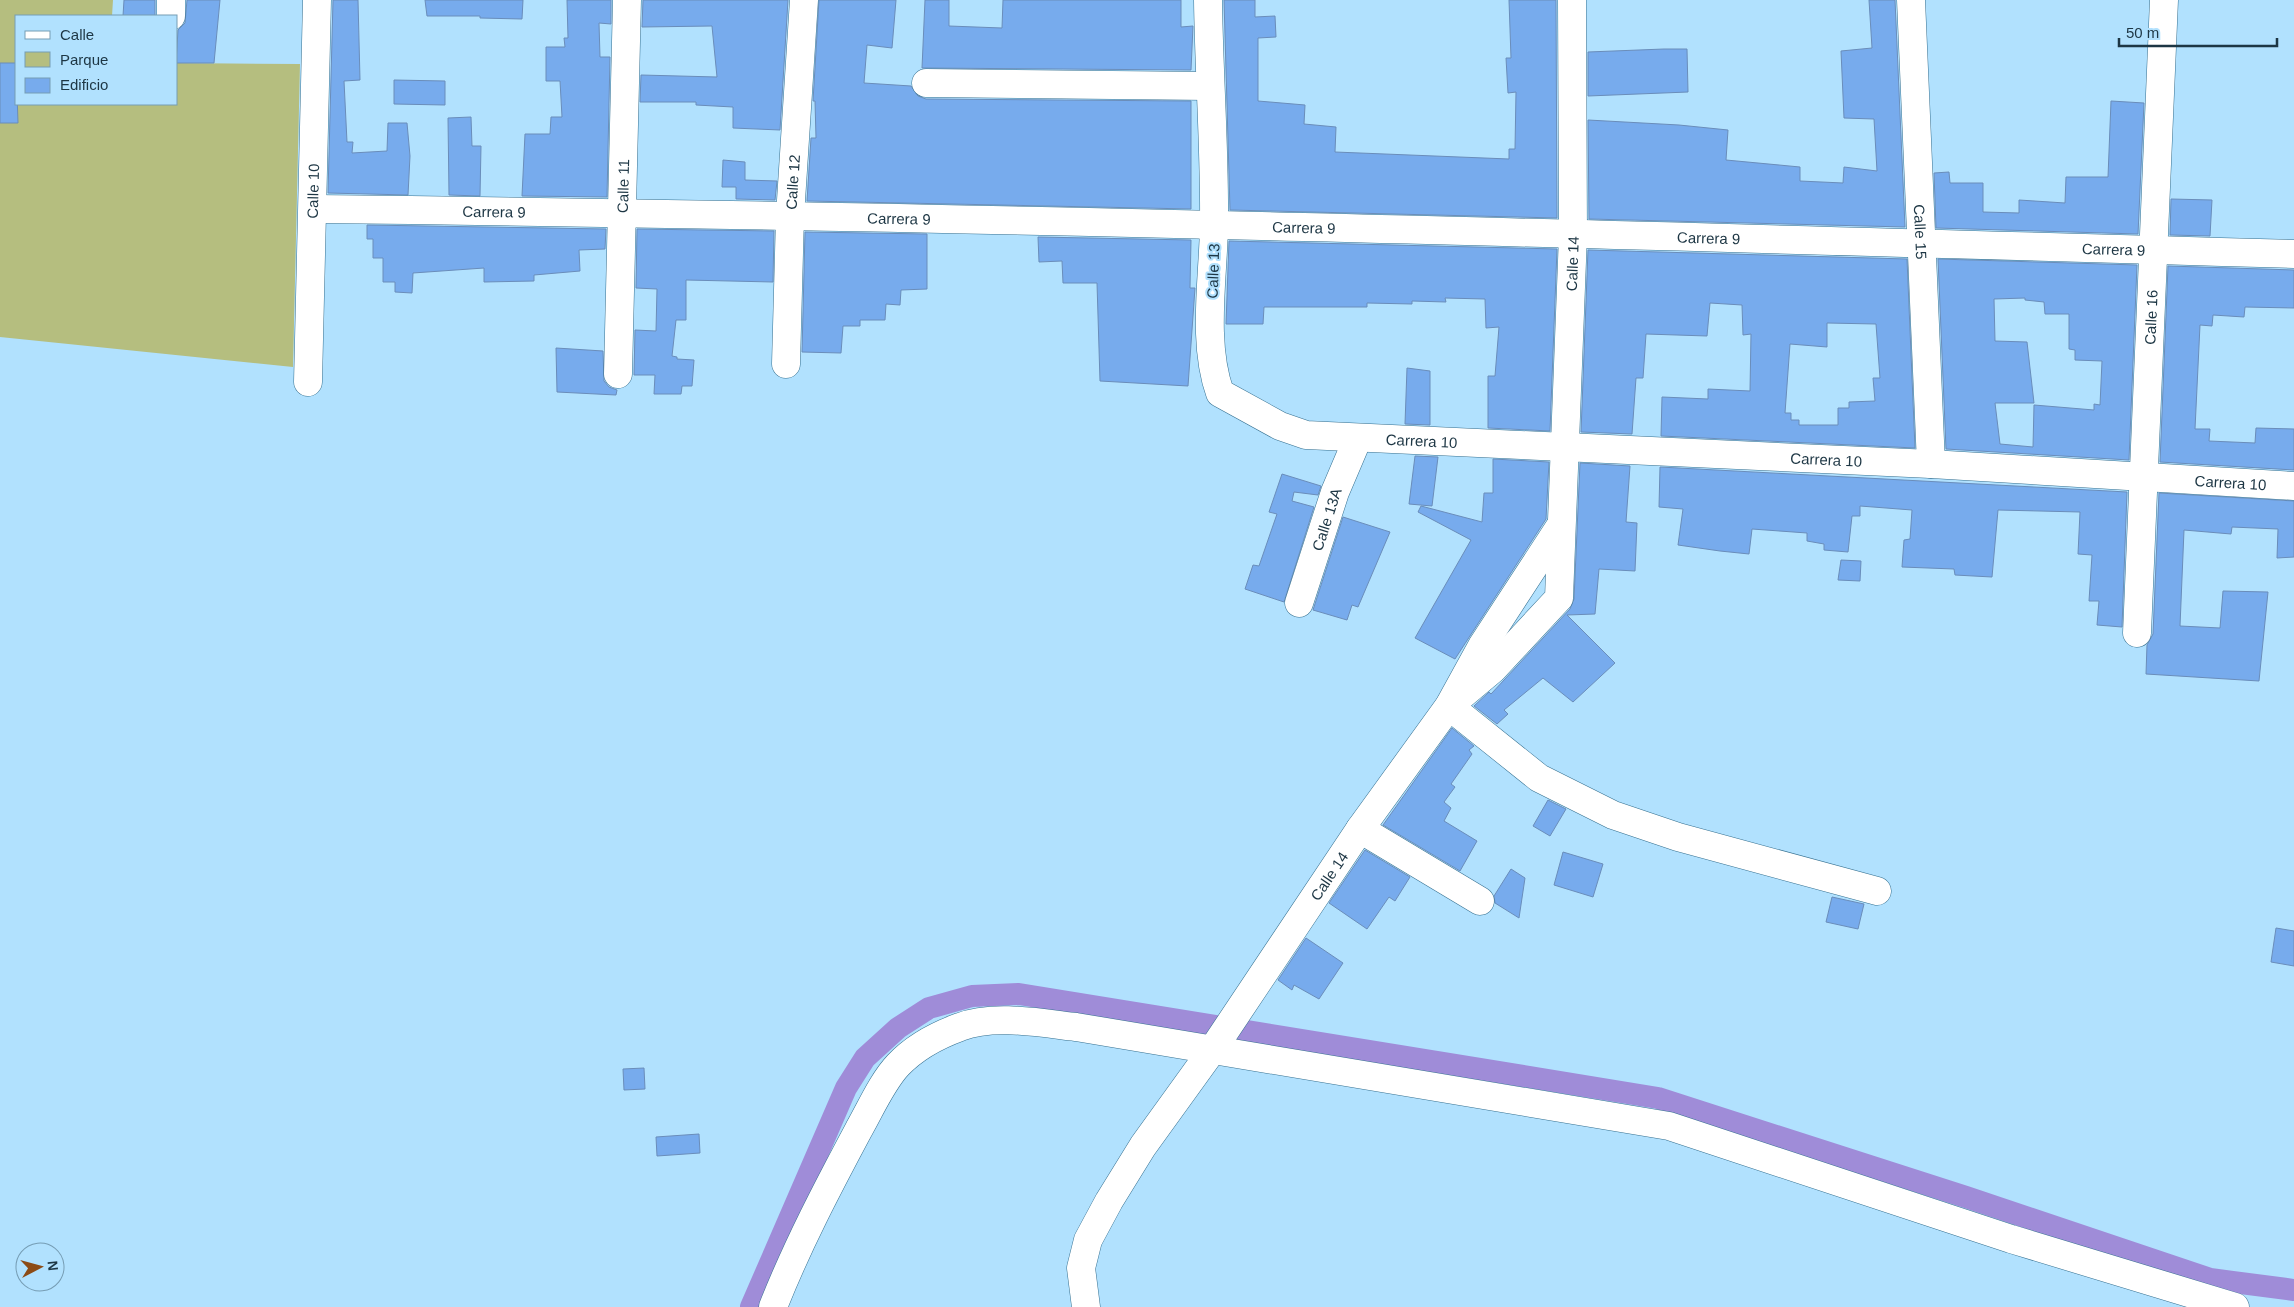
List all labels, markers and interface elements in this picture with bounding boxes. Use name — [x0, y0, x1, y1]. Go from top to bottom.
legend — [15, 15, 178, 105]
scale bar — [2119, 15, 2276, 47]
text: 50 m — [2126, 24, 2159, 41]
text: Calle — [60, 26, 94, 43]
text: Parque — [60, 51, 108, 68]
text: Edificio — [60, 76, 108, 93]
street label: Calle 12 — [782, 154, 802, 210]
street label: Calle 11 — [613, 159, 632, 213]
street label: Calle 10 — [303, 163, 322, 219]
street label: Carrera 9 — [462, 202, 526, 220]
street label: Calle 15 — [1911, 204, 1931, 260]
street label: Carrera 9 — [867, 209, 931, 227]
street label: Carrera 9 — [1272, 218, 1336, 236]
street label: Carrera 9 — [1677, 228, 1741, 247]
street label: Calle 14 — [1562, 236, 1581, 291]
street label: Carrera 9 — [2082, 239, 2145, 258]
street label: Calle 13 — [1204, 243, 1222, 299]
street label: Calle 16 — [2141, 289, 2160, 345]
street label: Carrera 10 — [1385, 430, 1458, 451]
street label: Carrera 10 — [1790, 449, 1862, 469]
street label: Carrera 10 — [2194, 471, 2267, 493]
street label: Calle 13A — [1308, 486, 1344, 553]
street label: Calle 14 — [1306, 848, 1351, 903]
north arrow — [15, 1242, 65, 1292]
text: N — [44, 1260, 61, 1272]

